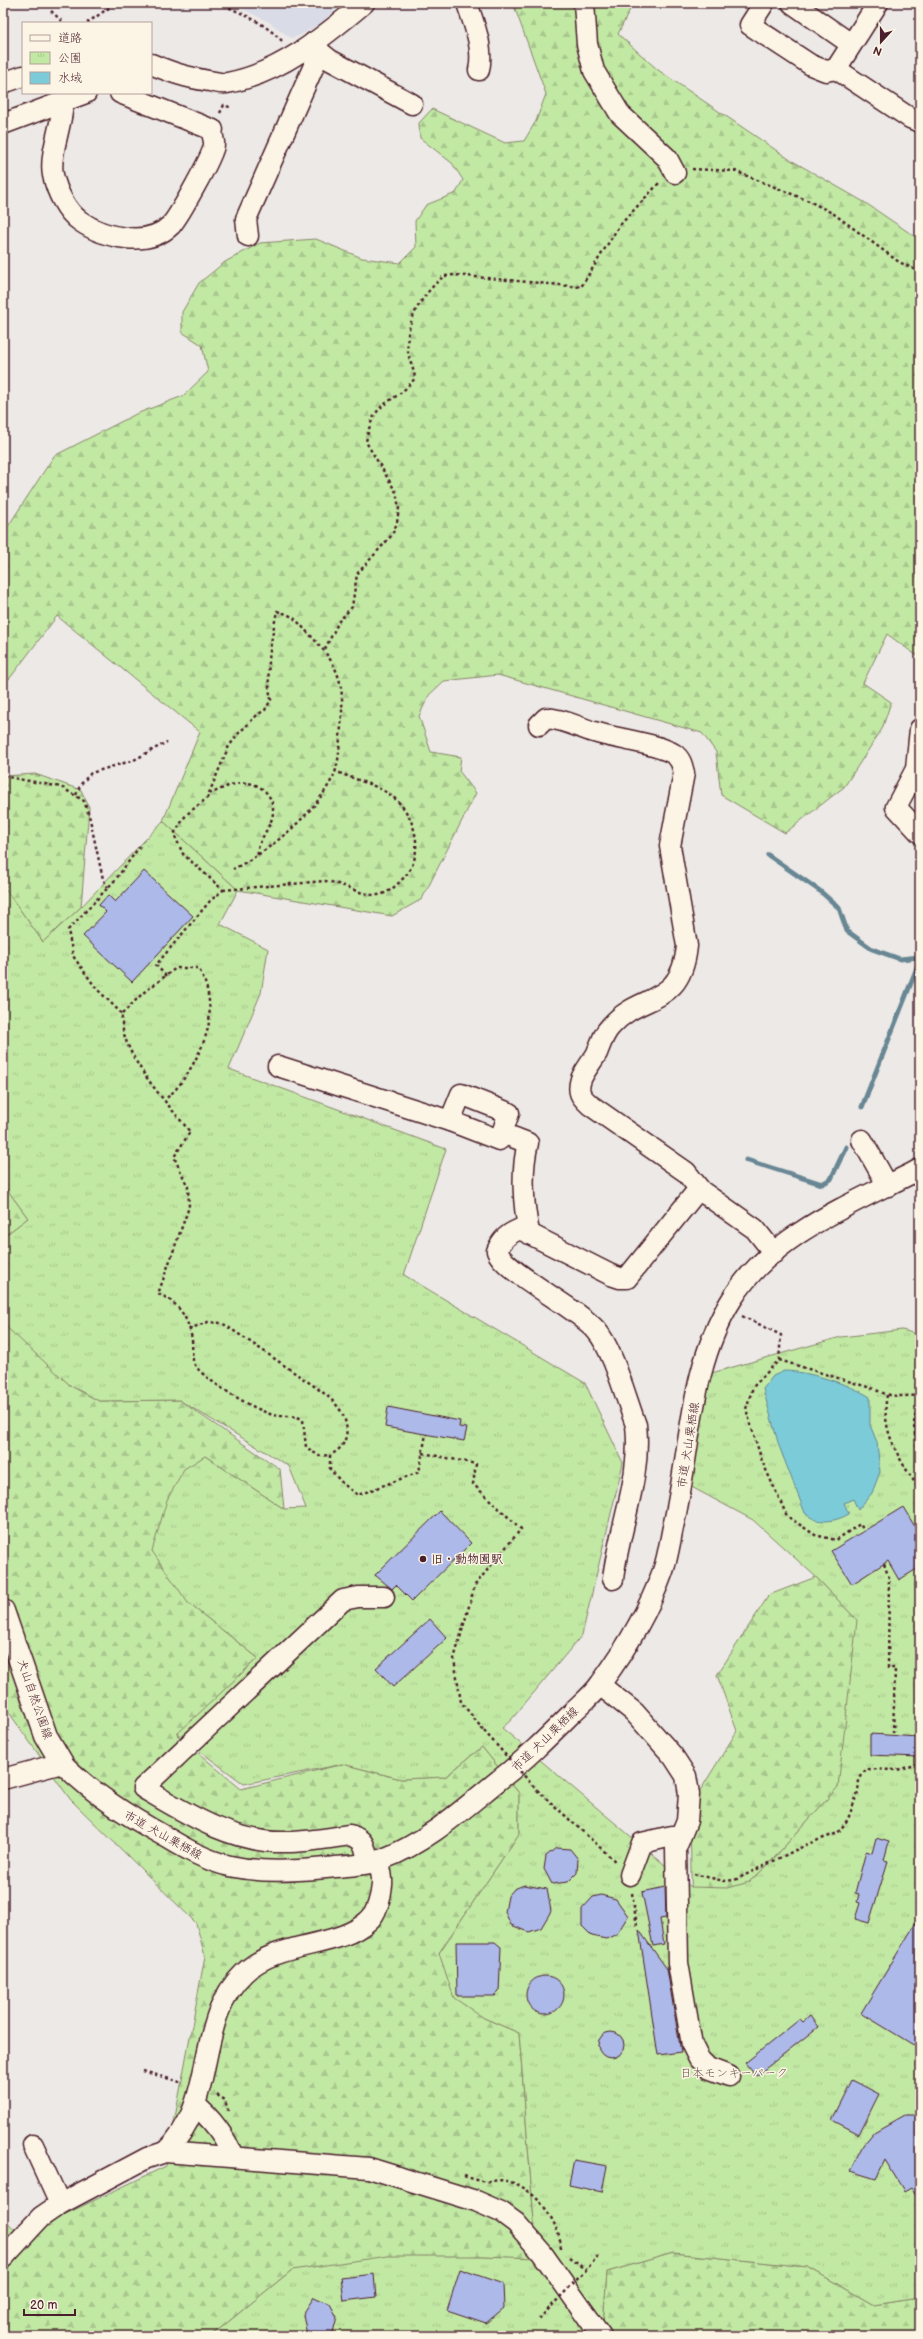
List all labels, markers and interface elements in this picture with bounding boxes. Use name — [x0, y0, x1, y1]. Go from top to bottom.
legend — [22, 22, 152, 94]
north arrow — [861, 22, 901, 62]
text: 道路 — [58, 31, 82, 46]
text: N — [871, 43, 884, 58]
text: 公園 — [58, 51, 82, 66]
text: 水域 — [58, 71, 82, 86]
street label: 市道 犬山栗栖線 — [674, 1401, 703, 1489]
place label: 旧・動物園駅 — [431, 1552, 503, 1567]
marker: 旧・動物園駅 — [418, 1554, 428, 1564]
street label: 犬山自然公園線 — [14, 1657, 55, 1741]
street label: 市道 犬山栗栖線 — [509, 1704, 582, 1775]
street label: 市道 犬山栗栖線 — [121, 1808, 205, 1863]
park label: 日本モンキーパーク — [680, 2066, 788, 2081]
scale bar — [24, 2291, 75, 2317]
text: 20 m — [30, 2298, 57, 2313]

